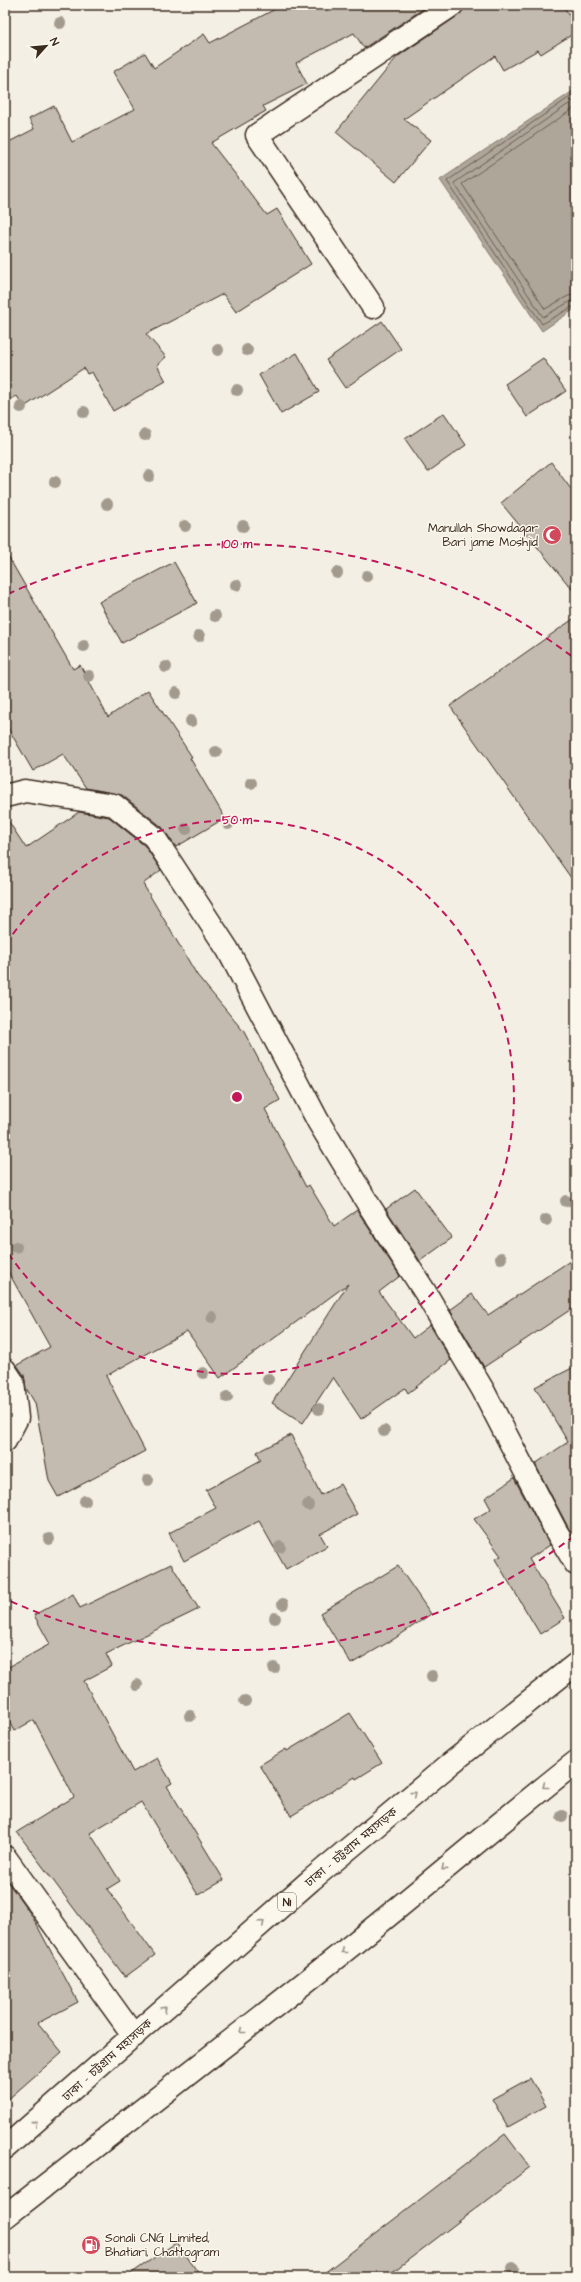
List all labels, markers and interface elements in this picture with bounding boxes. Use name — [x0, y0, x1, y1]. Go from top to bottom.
north arrow — [26, 26, 66, 66]
text: N — [46, 35, 63, 48]
place label: Manullah Showdagar Bari jame Moshjid — [428, 520, 538, 551]
mosque icon: Manullah Showdagar Bari jame Moshjid — [541, 524, 563, 546]
text: 100 m — [222, 536, 253, 553]
text: 50 m — [222, 812, 253, 829]
centre of rings — [230, 1090, 244, 1104]
one-way arrow — [543, 1781, 550, 1788]
one-way arrow — [410, 1792, 417, 1799]
street label: ঢাকা - চট্টগ্রাম মহাসড়ক — [301, 1804, 401, 1892]
one-way arrow — [442, 1864, 449, 1871]
road number: N1 — [278, 1893, 296, 1911]
one-way arrow — [257, 1921, 264, 1928]
one-way arrow — [342, 1946, 349, 1953]
one-way arrow — [159, 2006, 167, 2014]
street label: ঢাকা - চট্টগ্রাম মহাসড়ক — [58, 2015, 156, 2106]
one-way arrow — [239, 2026, 246, 2034]
one-way arrow — [30, 2120, 38, 2127]
place label: Sonali CNG Limited, Bhatiari, Chattogram — [105, 2230, 220, 2262]
fuel station icon: Sonali CNG Limited, Bhatiari, Chattogram — [80, 2234, 102, 2256]

